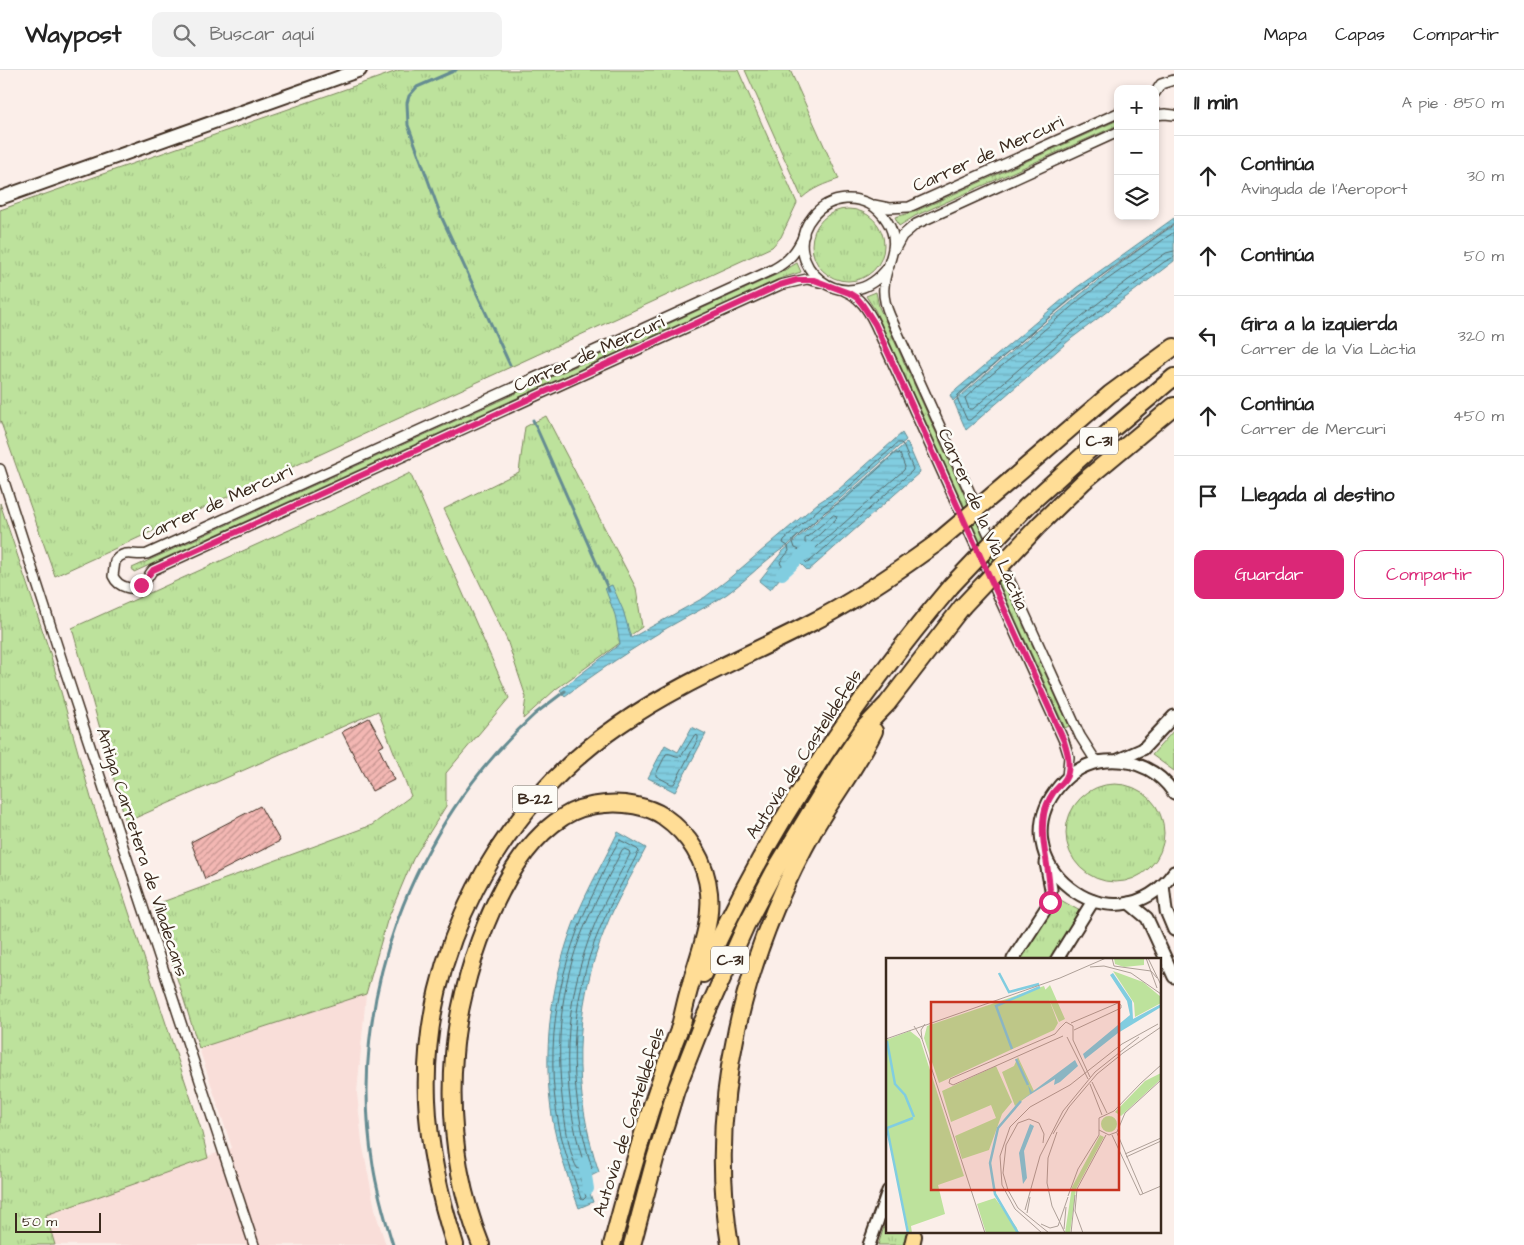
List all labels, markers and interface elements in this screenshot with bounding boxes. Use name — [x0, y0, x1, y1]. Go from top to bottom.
search box — [152, 12, 502, 57]
text: Waypost — [25, 18, 122, 52]
icon: search — [170, 21, 198, 49]
text: Buscar aquí — [210, 21, 314, 48]
text: Mapa — [1264, 22, 1307, 47]
text: Capas — [1335, 22, 1385, 47]
text: Compartir — [1413, 22, 1499, 47]
map controls — [1114, 85, 1159, 220]
button: + — [1114, 85, 1159, 130]
text: 11 min — [1194, 88, 1238, 117]
text: A pie · 850 m — [1402, 92, 1504, 114]
street label: Carrer de Mercuri — [909, 109, 1068, 198]
button: − — [1114, 130, 1159, 175]
text: Continúa — [1241, 151, 1314, 178]
icon: ahead — [1194, 162, 1222, 190]
text: 30 m — [1467, 165, 1504, 187]
button: layers — [1114, 175, 1159, 220]
text: Avinguda de l'Aeroport — [1241, 178, 1407, 200]
icon: ahead — [1194, 242, 1222, 270]
text: Continúa — [1241, 242, 1314, 269]
text: 50 m — [1464, 245, 1504, 267]
street label: Carrer de Mercuri — [510, 309, 669, 398]
text: Gira a la izquierda — [1241, 311, 1397, 338]
icon: left — [1194, 322, 1222, 350]
text: 320 m — [1458, 325, 1504, 347]
text: Carrer de la Via Làctia — [1241, 338, 1416, 360]
text: Continúa — [1241, 391, 1314, 418]
icon: ahead — [1194, 402, 1222, 430]
text: 450 m — [1453, 405, 1504, 427]
text: Carrer de Mercuri — [1241, 418, 1386, 440]
street label: Carrer de la Via Làctia — [932, 424, 1034, 614]
road number: C-31 — [1080, 428, 1118, 454]
street label: Carrer de Mercuri — [138, 458, 297, 547]
icon: arrive — [1194, 482, 1222, 510]
text: Llegada al destino — [1241, 482, 1394, 509]
button: Guardar — [1194, 550, 1344, 599]
button: Compartir — [1354, 550, 1504, 599]
route end — [130, 574, 153, 597]
street label: Autovia de Castelldefels — [740, 664, 868, 844]
street label: Antiga Carretera de Viladecans — [89, 724, 194, 980]
road number: B-22 — [512, 786, 558, 812]
route start — [1039, 891, 1062, 914]
road number: C-31 — [711, 946, 749, 974]
inset map — [886, 958, 1162, 1232]
street label: Autovia de Castelldefels — [587, 1024, 671, 1220]
scale bar — [15, 1210, 101, 1233]
text: 50 m — [22, 1212, 57, 1232]

